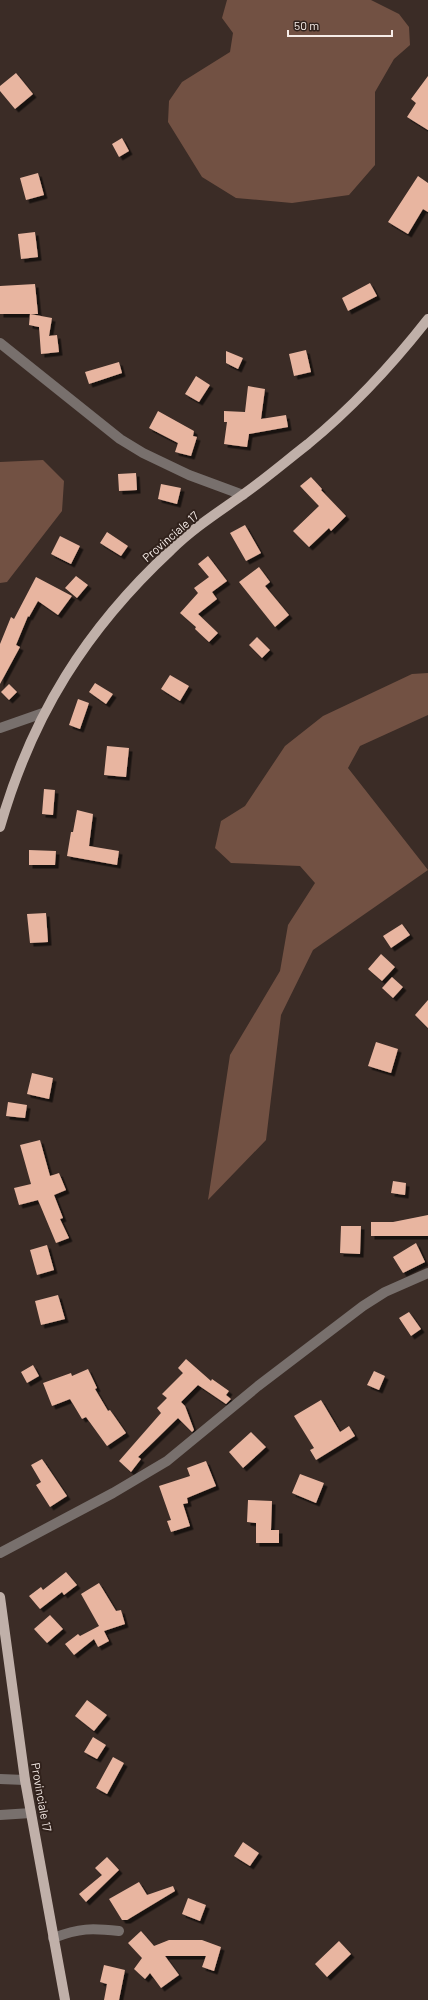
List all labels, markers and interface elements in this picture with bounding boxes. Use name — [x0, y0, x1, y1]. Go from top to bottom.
scale bar — [288, 12, 392, 38]
text: 50 m — [294, 18, 319, 32]
street label: Provinciale 17 — [139, 508, 201, 564]
street label: Provinciale 17 — [29, 1761, 55, 1833]

